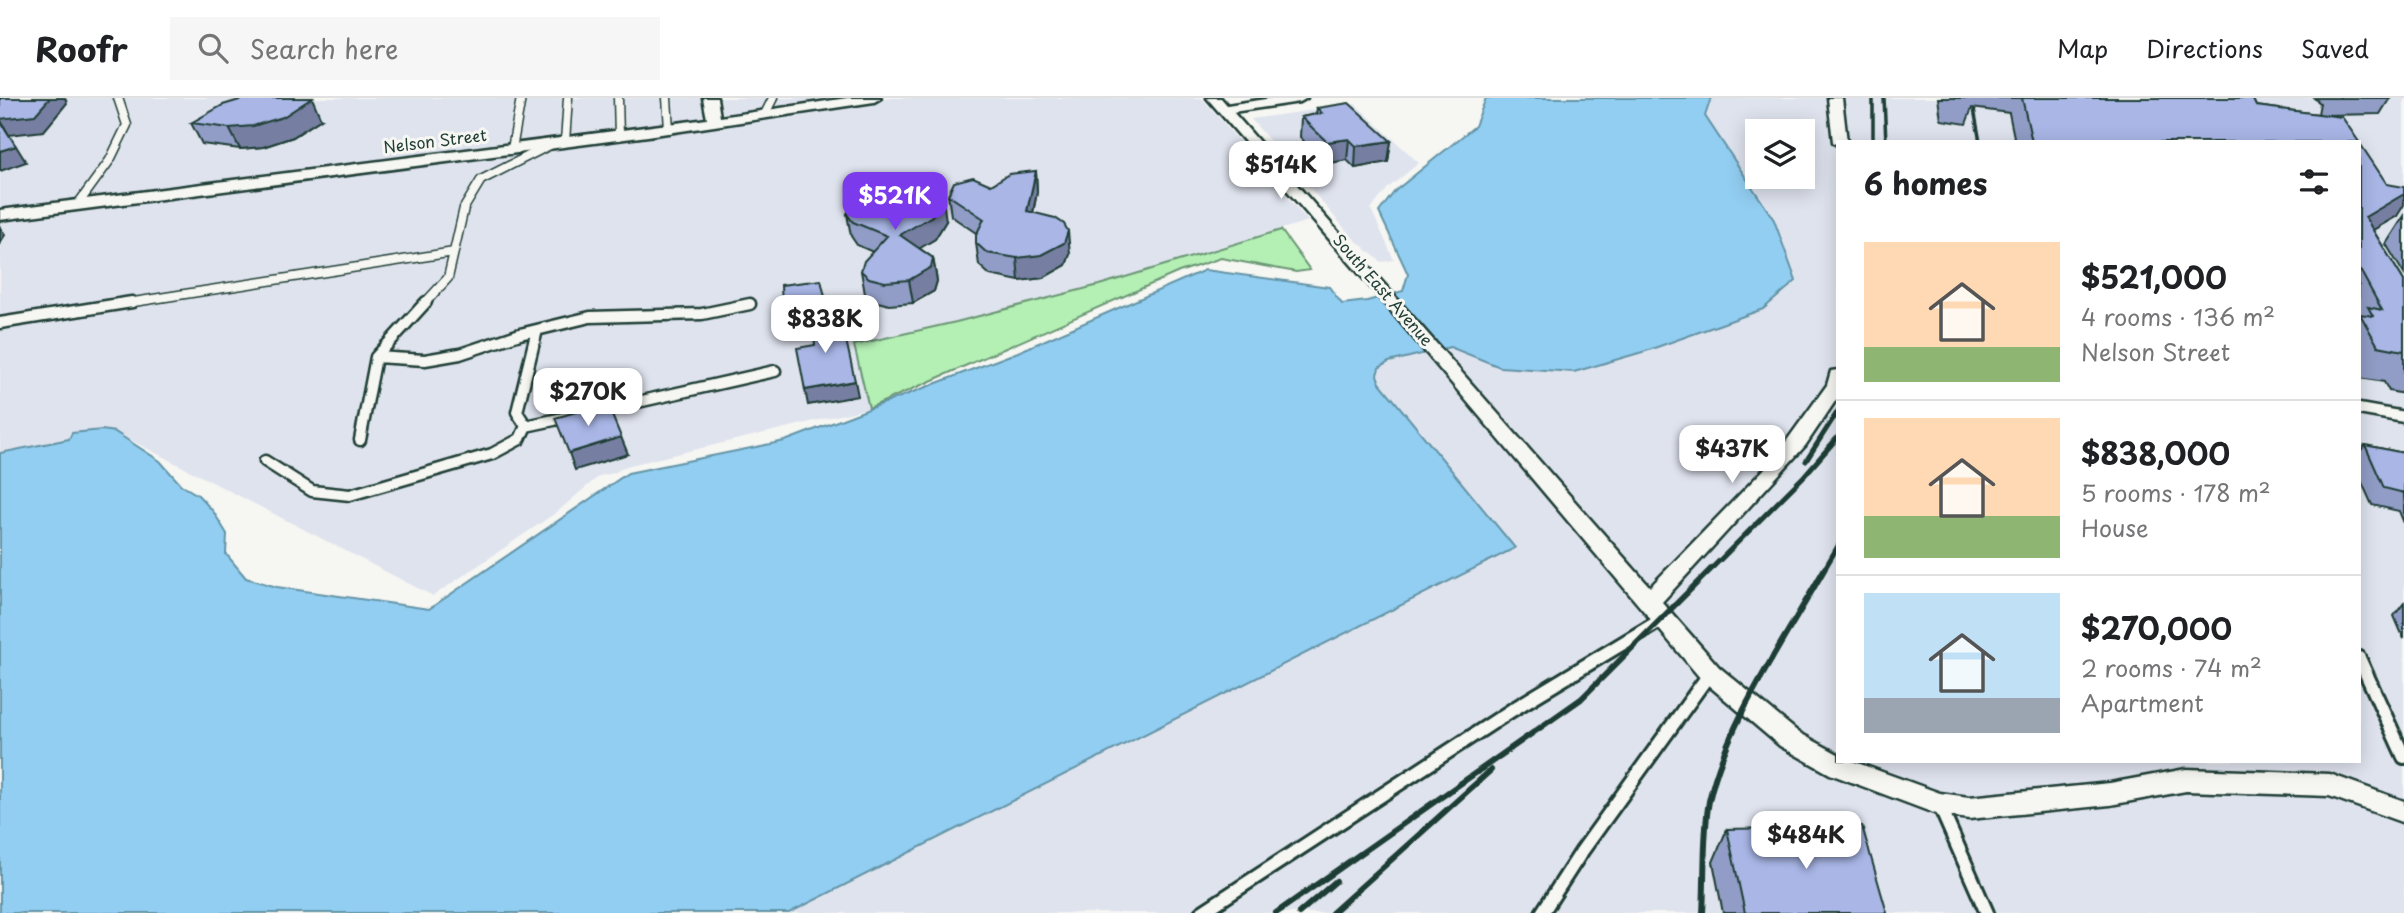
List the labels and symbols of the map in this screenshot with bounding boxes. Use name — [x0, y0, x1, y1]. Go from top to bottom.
street label: Nelson Street — [382, 122, 488, 158]
pin: $514K — [1232, 141, 1330, 201]
pin: $521K — [846, 172, 944, 232]
street label: South East Avenue — [1328, 228, 1439, 351]
pin: $838K — [776, 296, 874, 355]
pin: $270K — [539, 368, 637, 428]
pin: $437K — [1683, 426, 1781, 485]
pin: $484K — [1757, 812, 1855, 871]

